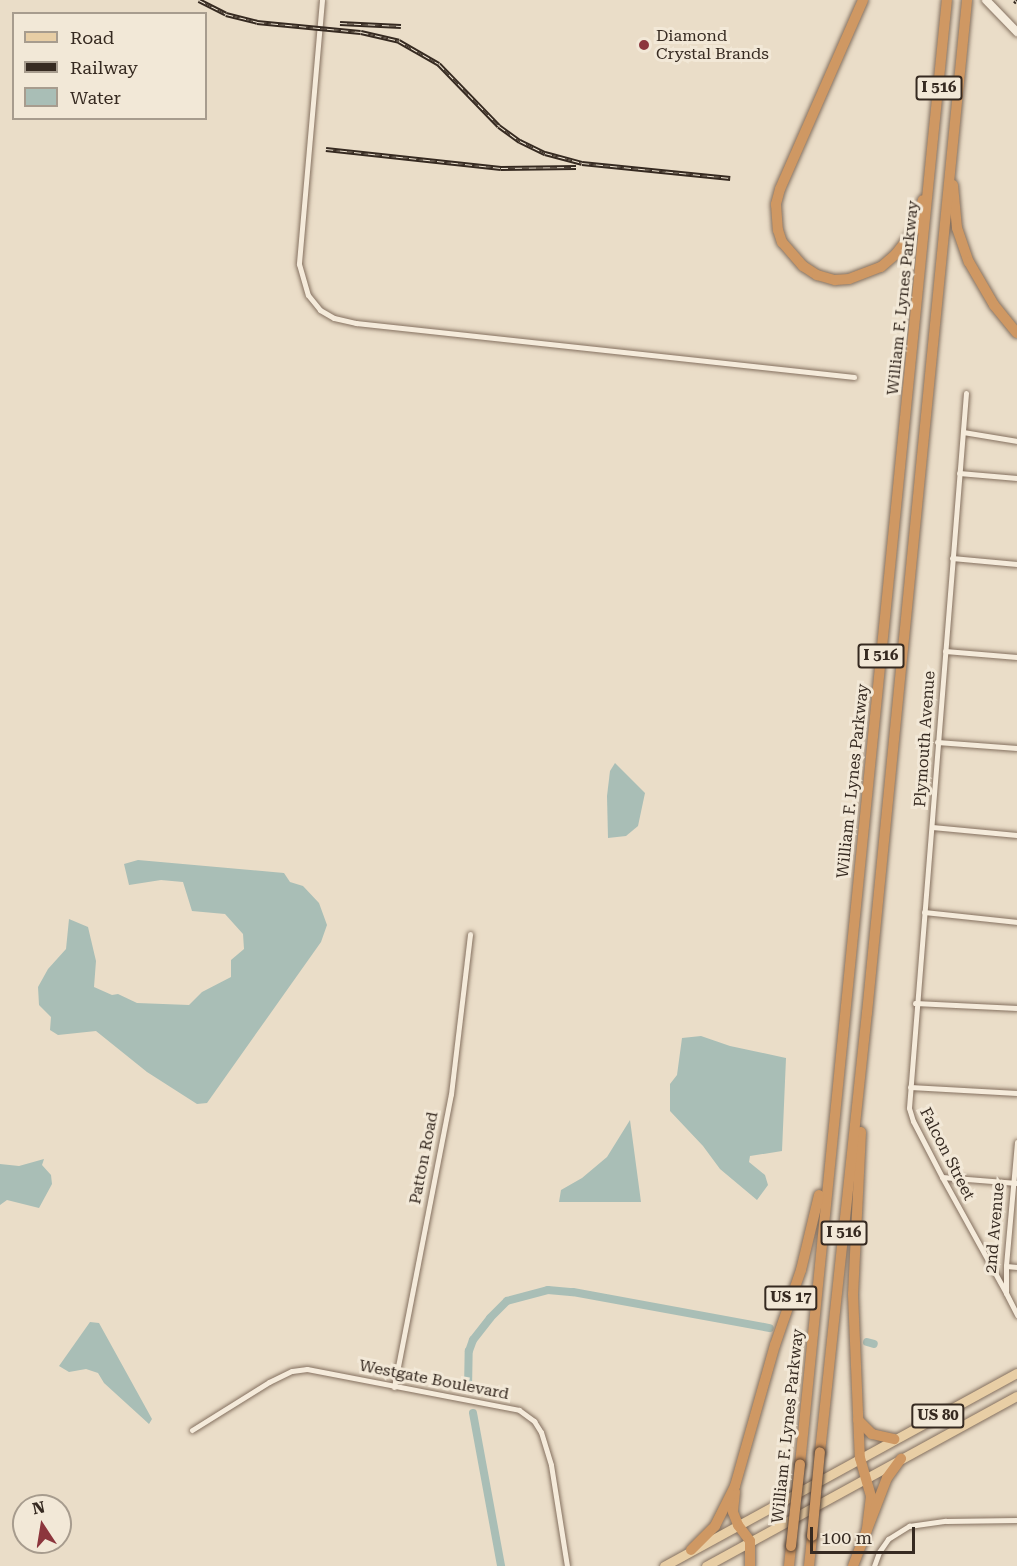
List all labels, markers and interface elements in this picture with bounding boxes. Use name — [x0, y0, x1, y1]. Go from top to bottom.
legend — [12, 12, 207, 120]
place label: Diamond Crystal Brands — [656, 26, 769, 64]
text: Road — [70, 27, 114, 48]
marker: Diamond Crystal Brands — [637, 38, 651, 52]
text: Railway — [70, 57, 138, 78]
road number: I 516 — [915, 76, 963, 100]
text: Water — [70, 87, 121, 108]
street label: William F. Lynes Parkway — [883, 200, 923, 396]
road number: I 516 — [857, 644, 905, 668]
street label: Plymouth Avenue — [911, 670, 939, 808]
street label: William F. Lynes Parkway — [833, 683, 873, 879]
street label: Falcon Street — [915, 1104, 979, 1204]
street label: Patton Road — [406, 1110, 442, 1206]
street label: 2nd Avenue — [981, 1182, 1009, 1274]
road number: I 516 — [820, 1221, 868, 1245]
road number: US 17 — [764, 1286, 818, 1310]
street label: William F. Lynes Parkway — [768, 1328, 808, 1524]
street label: Westgate Boulevard — [357, 1356, 511, 1404]
road number: US 80 — [911, 1404, 965, 1428]
north arrow — [12, 1494, 72, 1554]
text: N — [31, 1497, 47, 1518]
scale bar — [813, 1515, 918, 1553]
text: 100 m — [821, 1527, 872, 1548]

